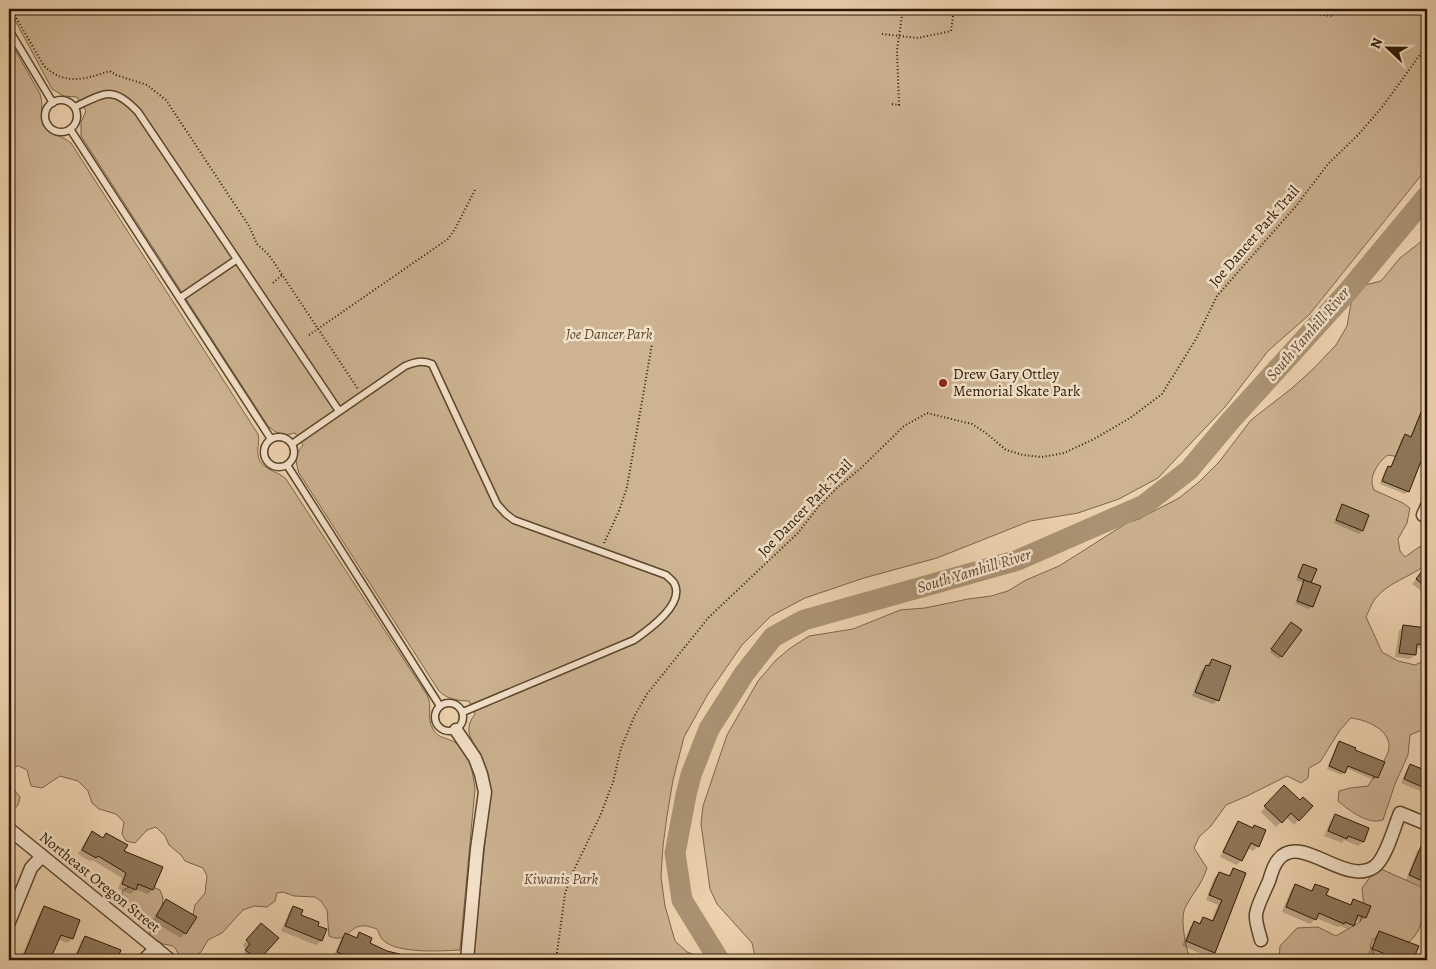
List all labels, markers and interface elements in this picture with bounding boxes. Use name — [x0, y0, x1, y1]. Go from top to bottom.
north arrow — [1364, 22, 1414, 72]
text: N — [1366, 35, 1387, 52]
street label: Joe Dancer Park Trail — [1204, 181, 1304, 291]
water label: South Yamhill River — [1261, 282, 1355, 386]
park label: Joe Dancer Park — [565, 324, 653, 344]
place label: Drew Gary Ottley Memorial Skate Park — [953, 364, 1081, 401]
marker: Drew Gary Ottley Memorial Skate Park — [937, 377, 949, 389]
street label: Joe Dancer Park Trail — [753, 455, 857, 561]
water label: South Yamhill River — [914, 543, 1034, 599]
street label: Northeast Oregon Street — [35, 827, 165, 937]
park label: Kiwanis Park — [524, 869, 598, 889]

